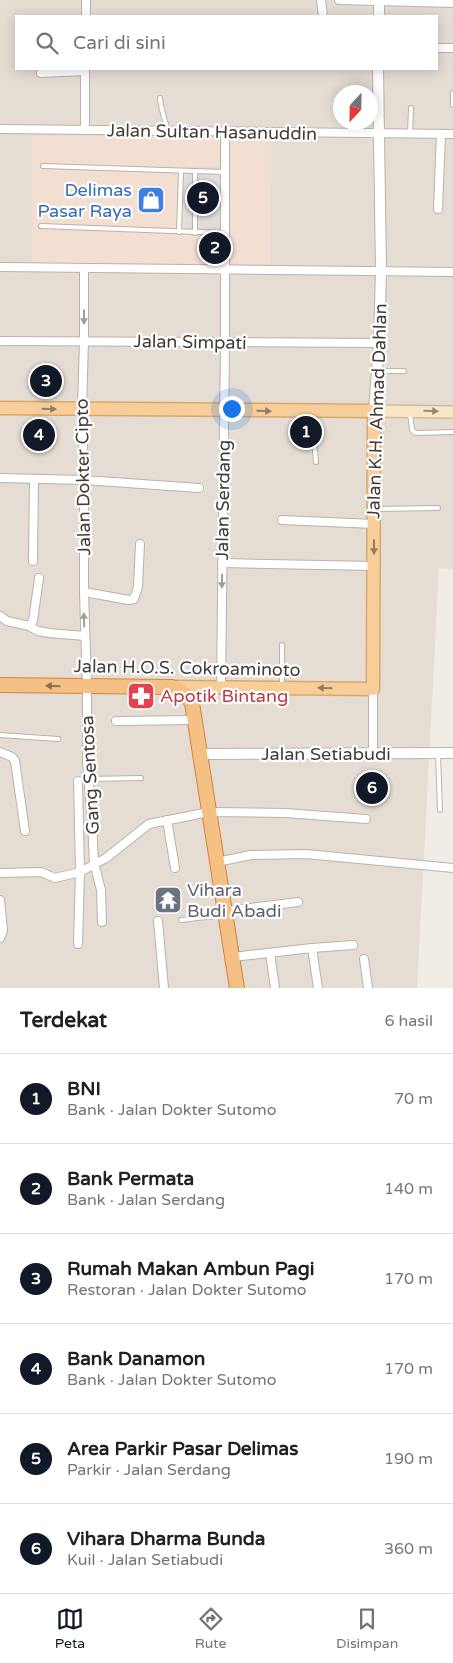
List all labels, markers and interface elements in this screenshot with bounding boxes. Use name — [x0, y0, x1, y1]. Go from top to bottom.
search box — [15, 15, 438, 70]
icon: search — [33, 29, 61, 57]
text: Cari di sini — [73, 32, 166, 54]
north arrow — [333, 85, 378, 130]
street label: Jalan Sultan Hasanuddin — [107, 119, 317, 145]
place label: Delimas Pasar Raya — [37, 179, 132, 222]
pin: 5 — [187, 179, 219, 217]
shop icon: Delimas Pasar Raya — [136, 185, 166, 215]
pin: 2 — [199, 229, 231, 267]
street label: Jalan K.H. Ahmad Dahlan — [362, 303, 392, 519]
one-way arrow — [80, 310, 88, 326]
street label: Jalan Simpati — [133, 330, 247, 354]
pin: 3 — [30, 362, 62, 400]
your location — [219, 396, 245, 422]
street label: Jalan Dokter Cipto — [71, 398, 95, 556]
one-way arrow — [41, 405, 57, 413]
one-way arrow — [256, 407, 272, 415]
one-way arrow — [423, 408, 439, 416]
pin: 1 — [290, 413, 322, 451]
pin: 4 — [23, 416, 55, 454]
street label: Jalan Serdang — [211, 440, 235, 560]
one-way arrow — [370, 539, 378, 555]
one-way arrow — [218, 574, 226, 590]
one-way arrow — [80, 611, 88, 627]
street label: Jalan H.O.S. Cokroaminoto — [73, 655, 301, 681]
one-way arrow — [45, 681, 61, 689]
pharmacy icon: Apotik Bintang — [126, 681, 156, 711]
one-way arrow — [316, 684, 332, 692]
place label: Apotik Bintang — [160, 685, 288, 707]
street label: Gang Sentosa — [76, 715, 104, 835]
street label: Jalan Setiabudi — [261, 743, 391, 765]
pin: 6 — [356, 769, 388, 807]
place label: Vihara Budi Abadi — [187, 879, 281, 922]
temple icon: Vihara Budi Abadi — [153, 885, 183, 915]
text: Terdekat — [20, 1008, 107, 1033]
text: 6 hasil — [384, 1011, 433, 1031]
text: BNI — [67, 1078, 101, 1100]
text: 1 — [31, 1089, 41, 1109]
text: 70 m — [394, 1089, 433, 1109]
text: Bank · Jalan Dokter Sutomo — [67, 1100, 276, 1120]
text: Bank Permata — [67, 1168, 194, 1190]
text: 2 — [31, 1179, 41, 1199]
text: 140 m — [384, 1179, 433, 1199]
text: Bank · Jalan Serdang — [67, 1190, 225, 1210]
text: Rumah Makan Ambun Pagi — [67, 1258, 314, 1280]
text: 3 — [31, 1269, 41, 1289]
text: 170 m — [384, 1269, 433, 1289]
text: Restoran · Jalan Dokter Sutomo — [67, 1280, 307, 1300]
text: Bank Danamon — [67, 1348, 205, 1370]
text: 4 — [31, 1359, 41, 1379]
text: 170 m — [384, 1359, 433, 1379]
text: Bank · Jalan Dokter Sutomo — [67, 1370, 276, 1390]
text: Area Parkir Pasar Delimas — [67, 1438, 298, 1460]
text: 5 — [31, 1449, 41, 1469]
text: 190 m — [384, 1449, 433, 1469]
text: Parkir · Jalan Serdang — [67, 1460, 231, 1480]
text: Vihara Dharma Bunda — [67, 1528, 265, 1550]
text: 6 — [31, 1539, 41, 1559]
text: 360 m — [384, 1539, 433, 1559]
text: Kuil · Jalan Setiabudi — [67, 1550, 223, 1570]
tab: Peta — [55, 1605, 85, 1652]
tab: Rute — [195, 1605, 226, 1652]
tab: Disimpan — [336, 1605, 398, 1652]

